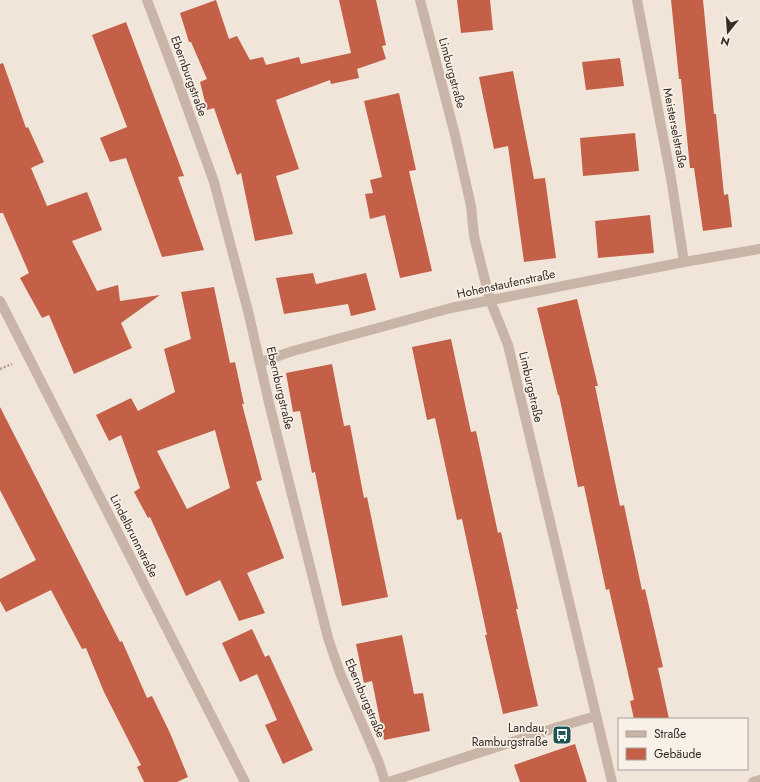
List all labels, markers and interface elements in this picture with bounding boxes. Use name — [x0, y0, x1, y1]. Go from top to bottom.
north arrow — [708, 12, 748, 52]
street label: Ebernburgstraße — [166, 33, 212, 119]
text: N — [719, 33, 732, 50]
street label: Limburgstraße — [434, 36, 470, 110]
street label: Meisterselstraße — [658, 86, 692, 170]
street label: Hohenstaufenstraße — [455, 265, 557, 303]
street label: Ebernburgstraße — [262, 345, 298, 431]
street label: Limburgstraße — [514, 350, 548, 424]
street label: Lindelbrunnstraße — [105, 491, 163, 581]
street label: Ebernburgstraße — [340, 656, 390, 740]
legend — [618, 718, 748, 770]
place label: Landau, Ramburgstraße — [472, 719, 548, 751]
bus stop icon: Landau, Ramburgstraße — [551, 724, 573, 746]
text: Straße — [654, 725, 686, 743]
text: Gebäude — [654, 745, 701, 763]

